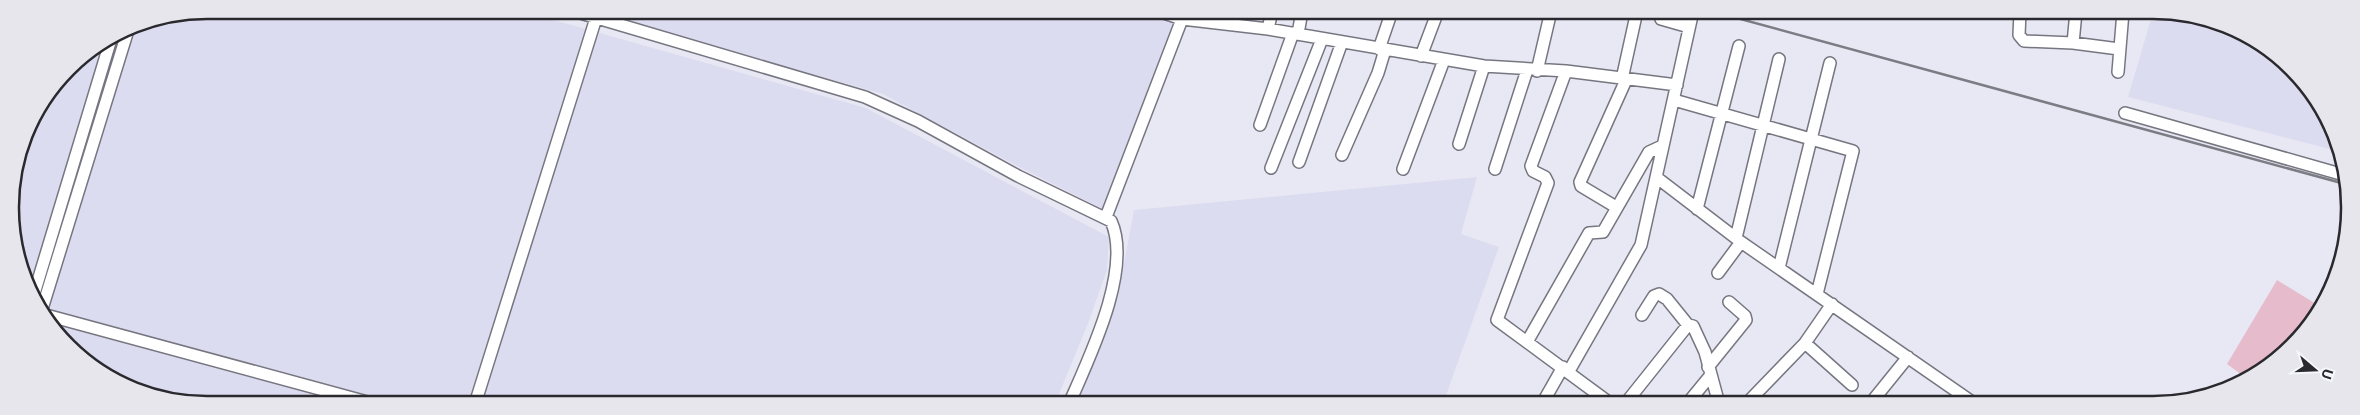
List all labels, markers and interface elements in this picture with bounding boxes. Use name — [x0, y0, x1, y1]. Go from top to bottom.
north arrow — [2290, 345, 2340, 395]
text: U — [2317, 366, 2338, 382]

